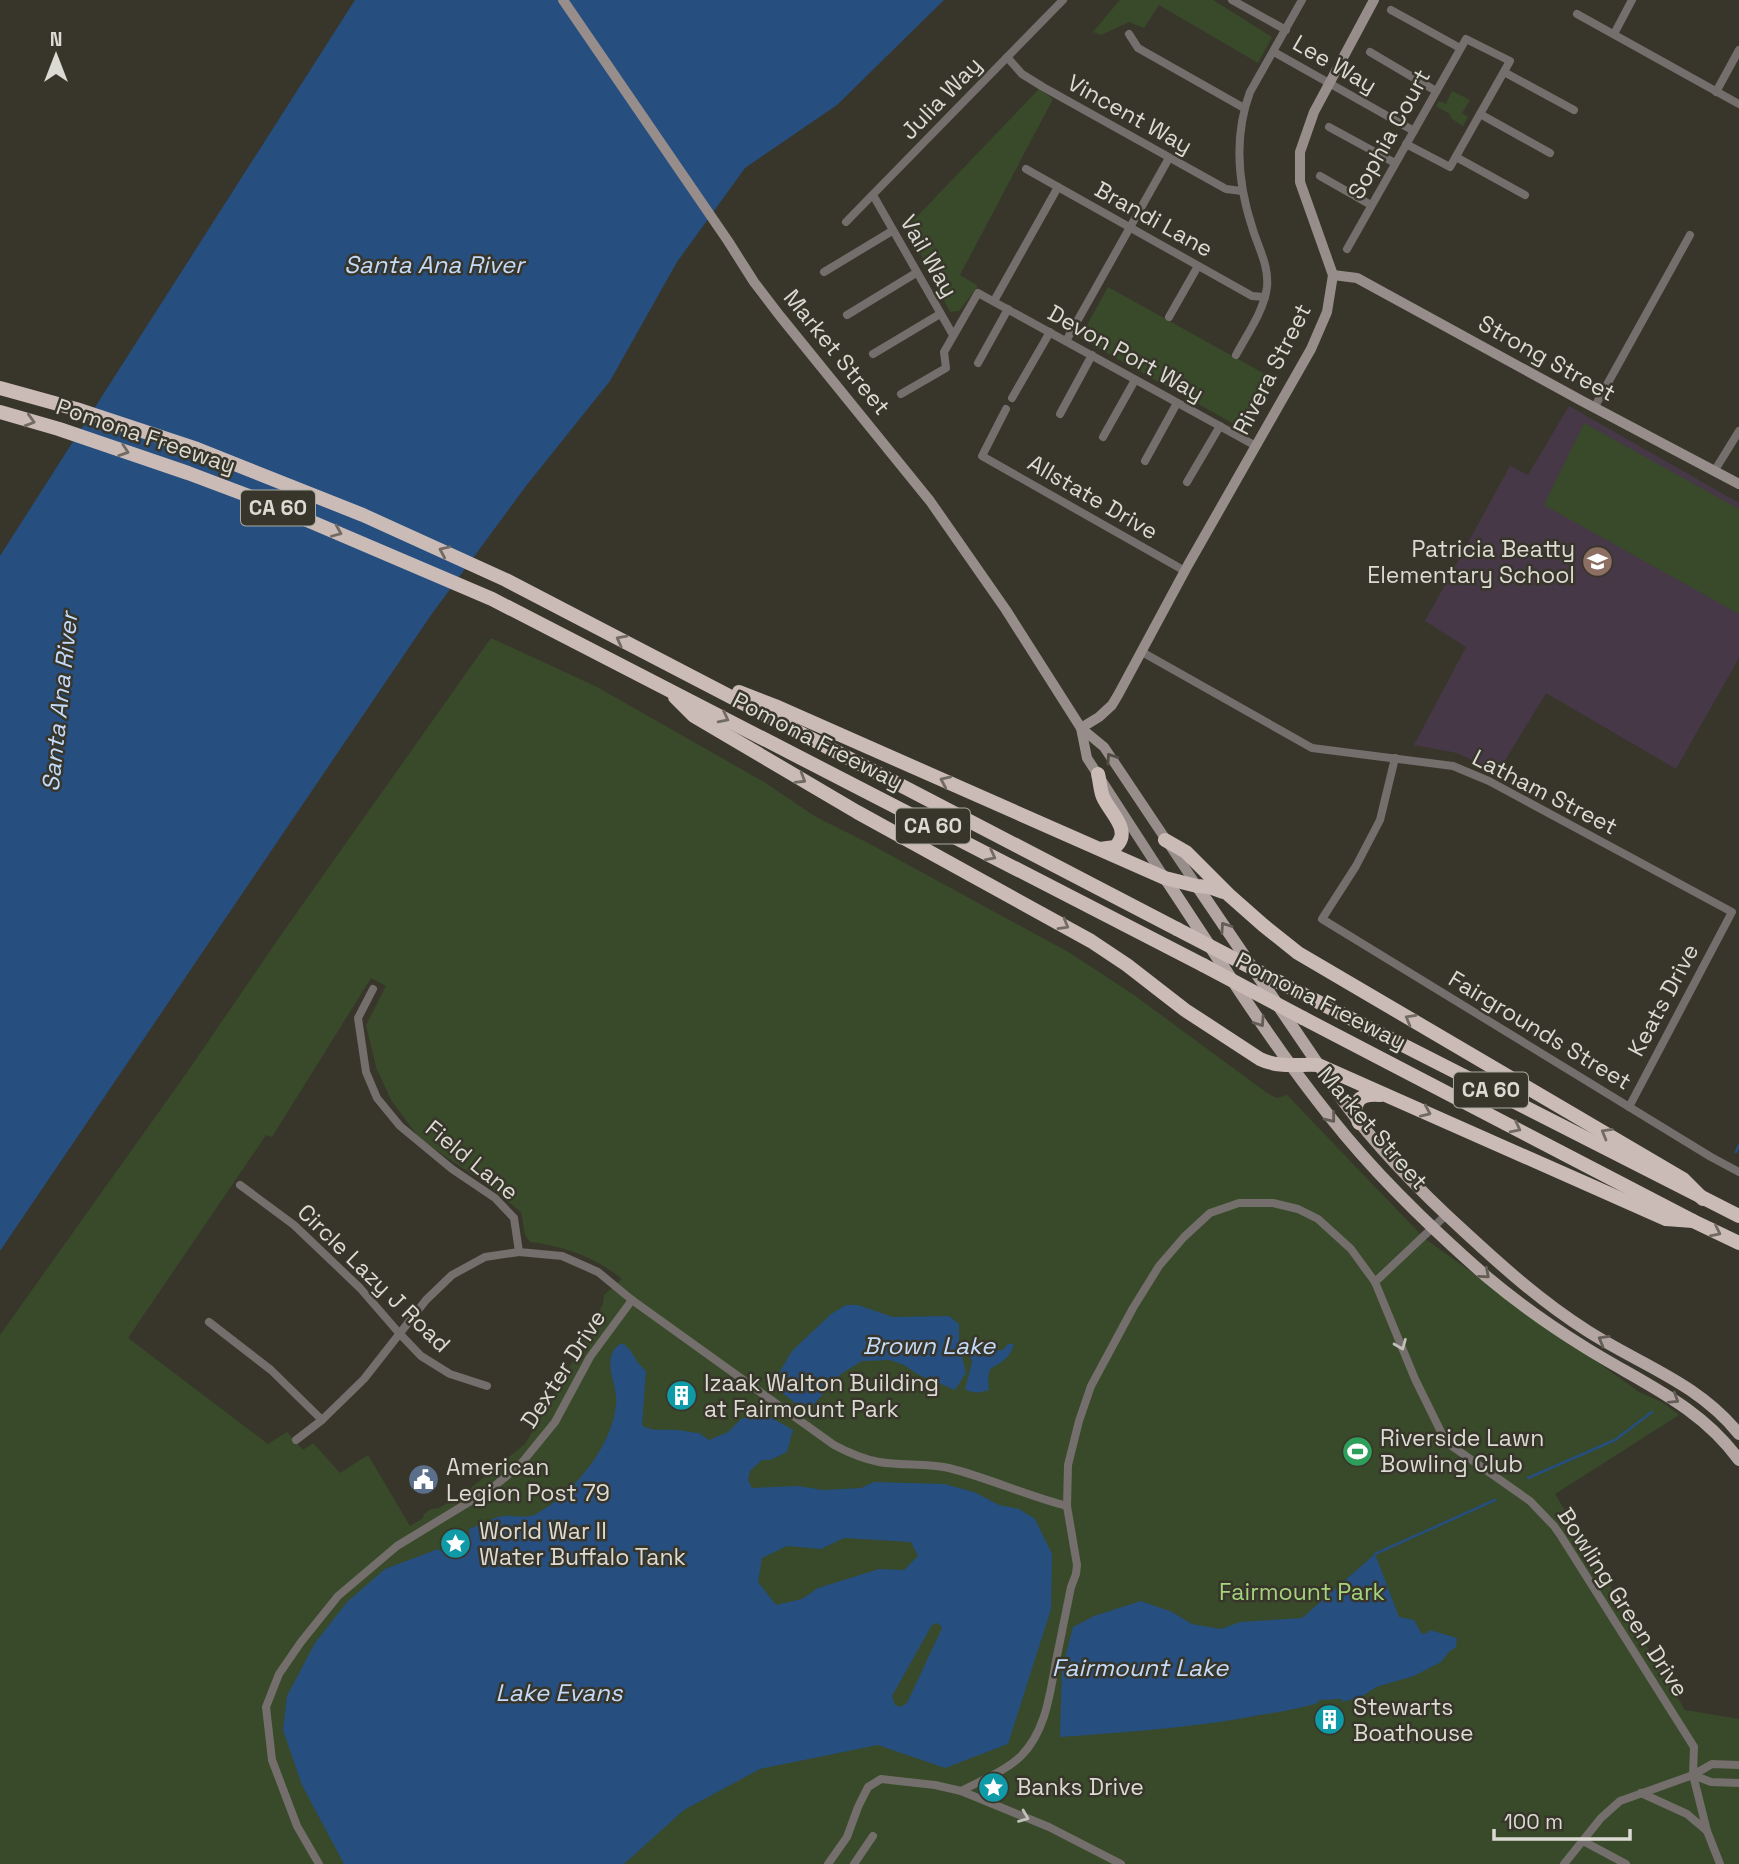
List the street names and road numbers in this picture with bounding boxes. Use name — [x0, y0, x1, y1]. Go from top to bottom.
street label: Lee Way — [1288, 28, 1382, 100]
street label: Julia Way — [894, 50, 988, 146]
street label: Sophia Court — [1341, 64, 1437, 204]
street label: Vincent Way — [1062, 67, 1198, 161]
street label: Brandi Lane — [1090, 174, 1218, 264]
street label: Vail Way — [893, 209, 965, 303]
street label: Market Street — [777, 283, 897, 421]
street label: Devon Port Way — [1043, 298, 1209, 408]
street label: Rivera Street — [1226, 298, 1318, 440]
street label: Strong Street — [1473, 308, 1621, 408]
street label: Pomona Freeway — [52, 391, 240, 481]
street label: Allstate Drive — [1023, 448, 1163, 546]
road number: CA 60 — [241, 490, 315, 526]
street label: Pomona Freeway — [728, 685, 908, 797]
street label: Latham Street — [1467, 743, 1623, 841]
road number: CA 60 — [896, 808, 970, 844]
street label: Keats Drive — [1621, 938, 1705, 1062]
street label: Pomona Freeway — [1231, 945, 1411, 1057]
street label: Fairgrounds Street — [1443, 964, 1637, 1096]
street label: Market Street — [1311, 1060, 1435, 1196]
road number: CA 60 — [1454, 1072, 1528, 1108]
street label: Field Lane — [419, 1113, 525, 1207]
street label: Circle Lazy J Road — [291, 1197, 457, 1359]
street label: Dexter Drive — [514, 1304, 612, 1434]
street label: Bowling Green Drive — [1551, 1502, 1695, 1702]

